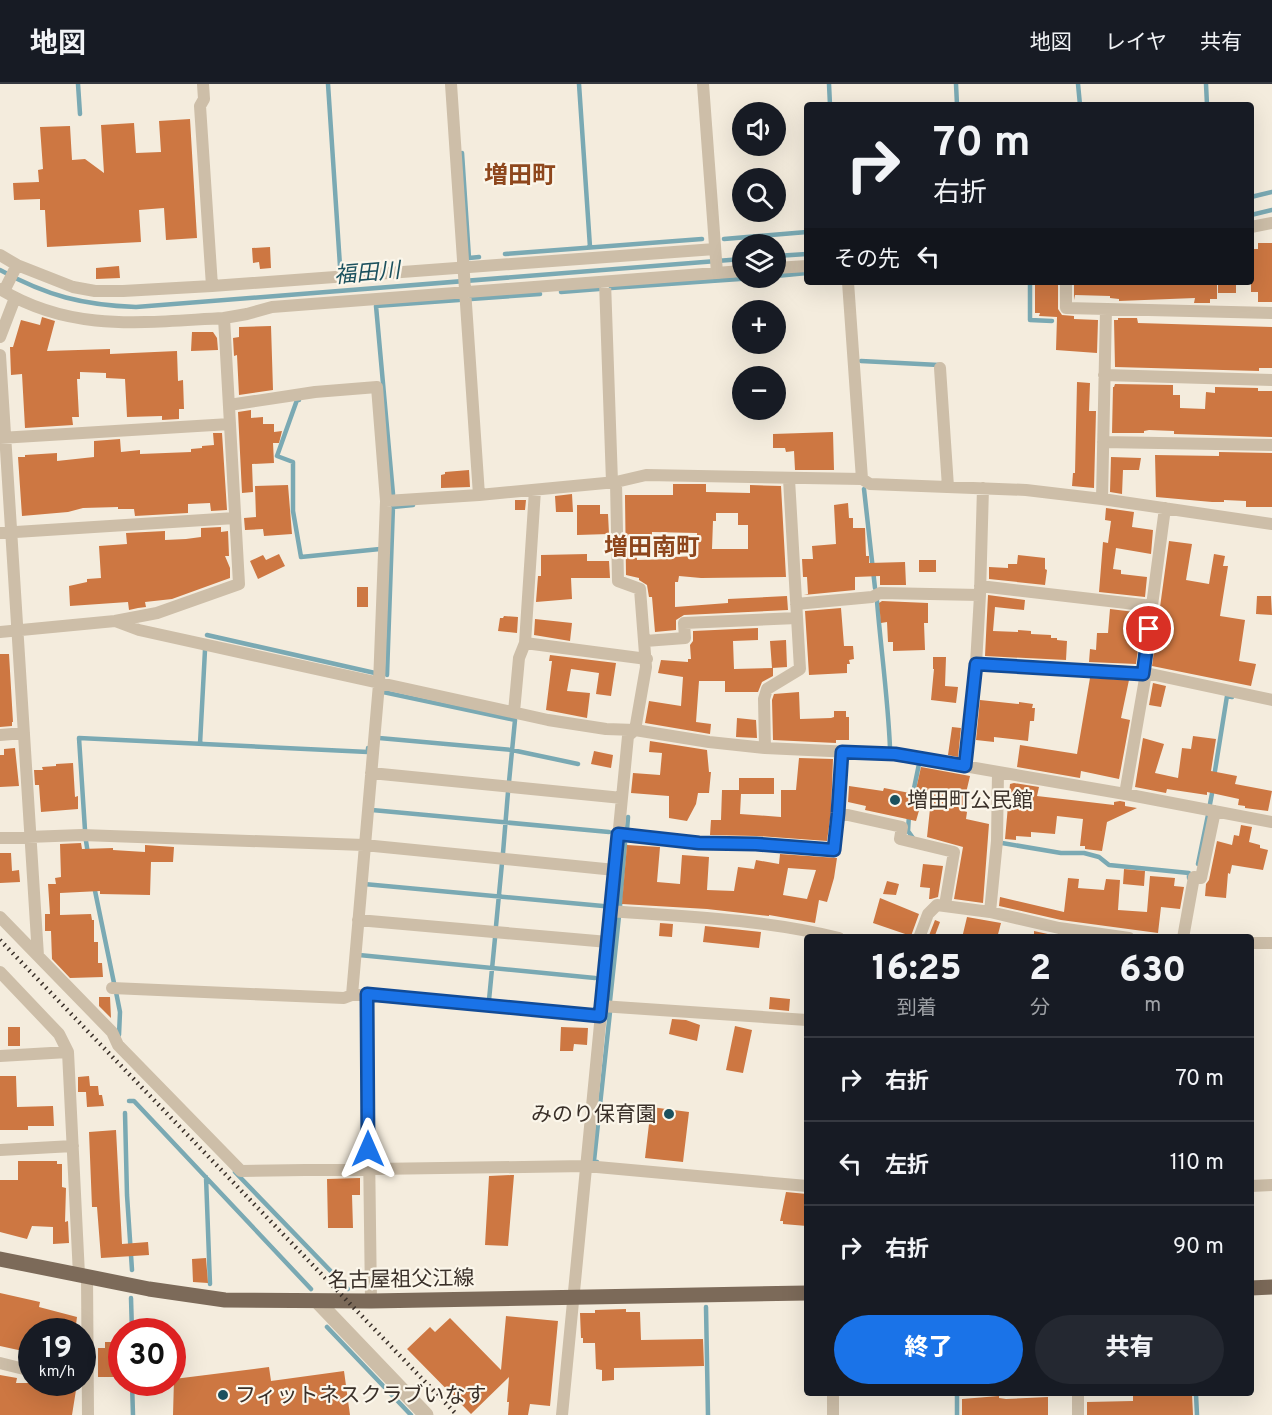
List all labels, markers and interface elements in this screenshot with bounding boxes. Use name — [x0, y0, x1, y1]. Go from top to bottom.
text: 地図 — [30, 27, 86, 63]
text: 地図 — [1030, 30, 1072, 57]
text: レイヤ — [1105, 30, 1167, 57]
text: 共有 — [1200, 30, 1242, 57]
map controls — [732, 102, 786, 420]
button: sound — [732, 102, 786, 156]
text: 70 m — [933, 118, 1031, 171]
icon: right — [834, 126, 912, 204]
district label: 増田町 — [484, 162, 556, 192]
button: search — [732, 168, 786, 222]
text: 右折 — [933, 177, 987, 211]
button: layers — [732, 234, 786, 288]
icon: left — [912, 240, 945, 273]
text: その先 — [834, 247, 900, 274]
water label: 福田川 — [333, 258, 403, 291]
button: + — [732, 300, 786, 354]
button: − — [732, 366, 786, 420]
district label: 増田南町 — [604, 534, 700, 564]
pin — [1123, 603, 1174, 654]
icon: arrive — [1132, 612, 1165, 645]
place label: 増田町公民館 — [907, 788, 1033, 815]
marker: 増田町公民館 — [888, 793, 902, 807]
text: 16:25 — [872, 947, 962, 993]
text: 2 — [1029, 947, 1051, 993]
text: 630 — [1119, 949, 1186, 995]
text: m — [1144, 993, 1161, 1019]
text: 到着 — [897, 996, 937, 1022]
text: 分 — [1030, 996, 1050, 1022]
icon: right — [834, 1063, 867, 1096]
text: 70 m — [1175, 1066, 1224, 1093]
text: 右折 — [885, 1069, 929, 1096]
place label: みのり保育園 — [531, 1102, 657, 1129]
marker: みのり保育園 — [662, 1107, 676, 1121]
position arrow — [336, 1117, 400, 1181]
icon: left — [834, 1147, 867, 1180]
text: 110 m — [1170, 1150, 1224, 1177]
text: 左折 — [885, 1153, 929, 1180]
icon: right — [834, 1231, 867, 1264]
text: 90 m — [1173, 1234, 1224, 1261]
text: 右折 — [885, 1237, 929, 1264]
street label: 名古屋祖父江線 — [327, 1266, 475, 1295]
button: 終了 — [834, 1315, 1023, 1384]
button: 共有 — [1035, 1315, 1224, 1384]
speed limit sign: 30 — [108, 1318, 186, 1396]
text: 19 — [42, 1331, 72, 1368]
text: km/h — [39, 1363, 75, 1382]
place label: フィットネスクラブいなす — [235, 1383, 487, 1410]
marker: フィットネスクラブいなす — [216, 1388, 230, 1402]

